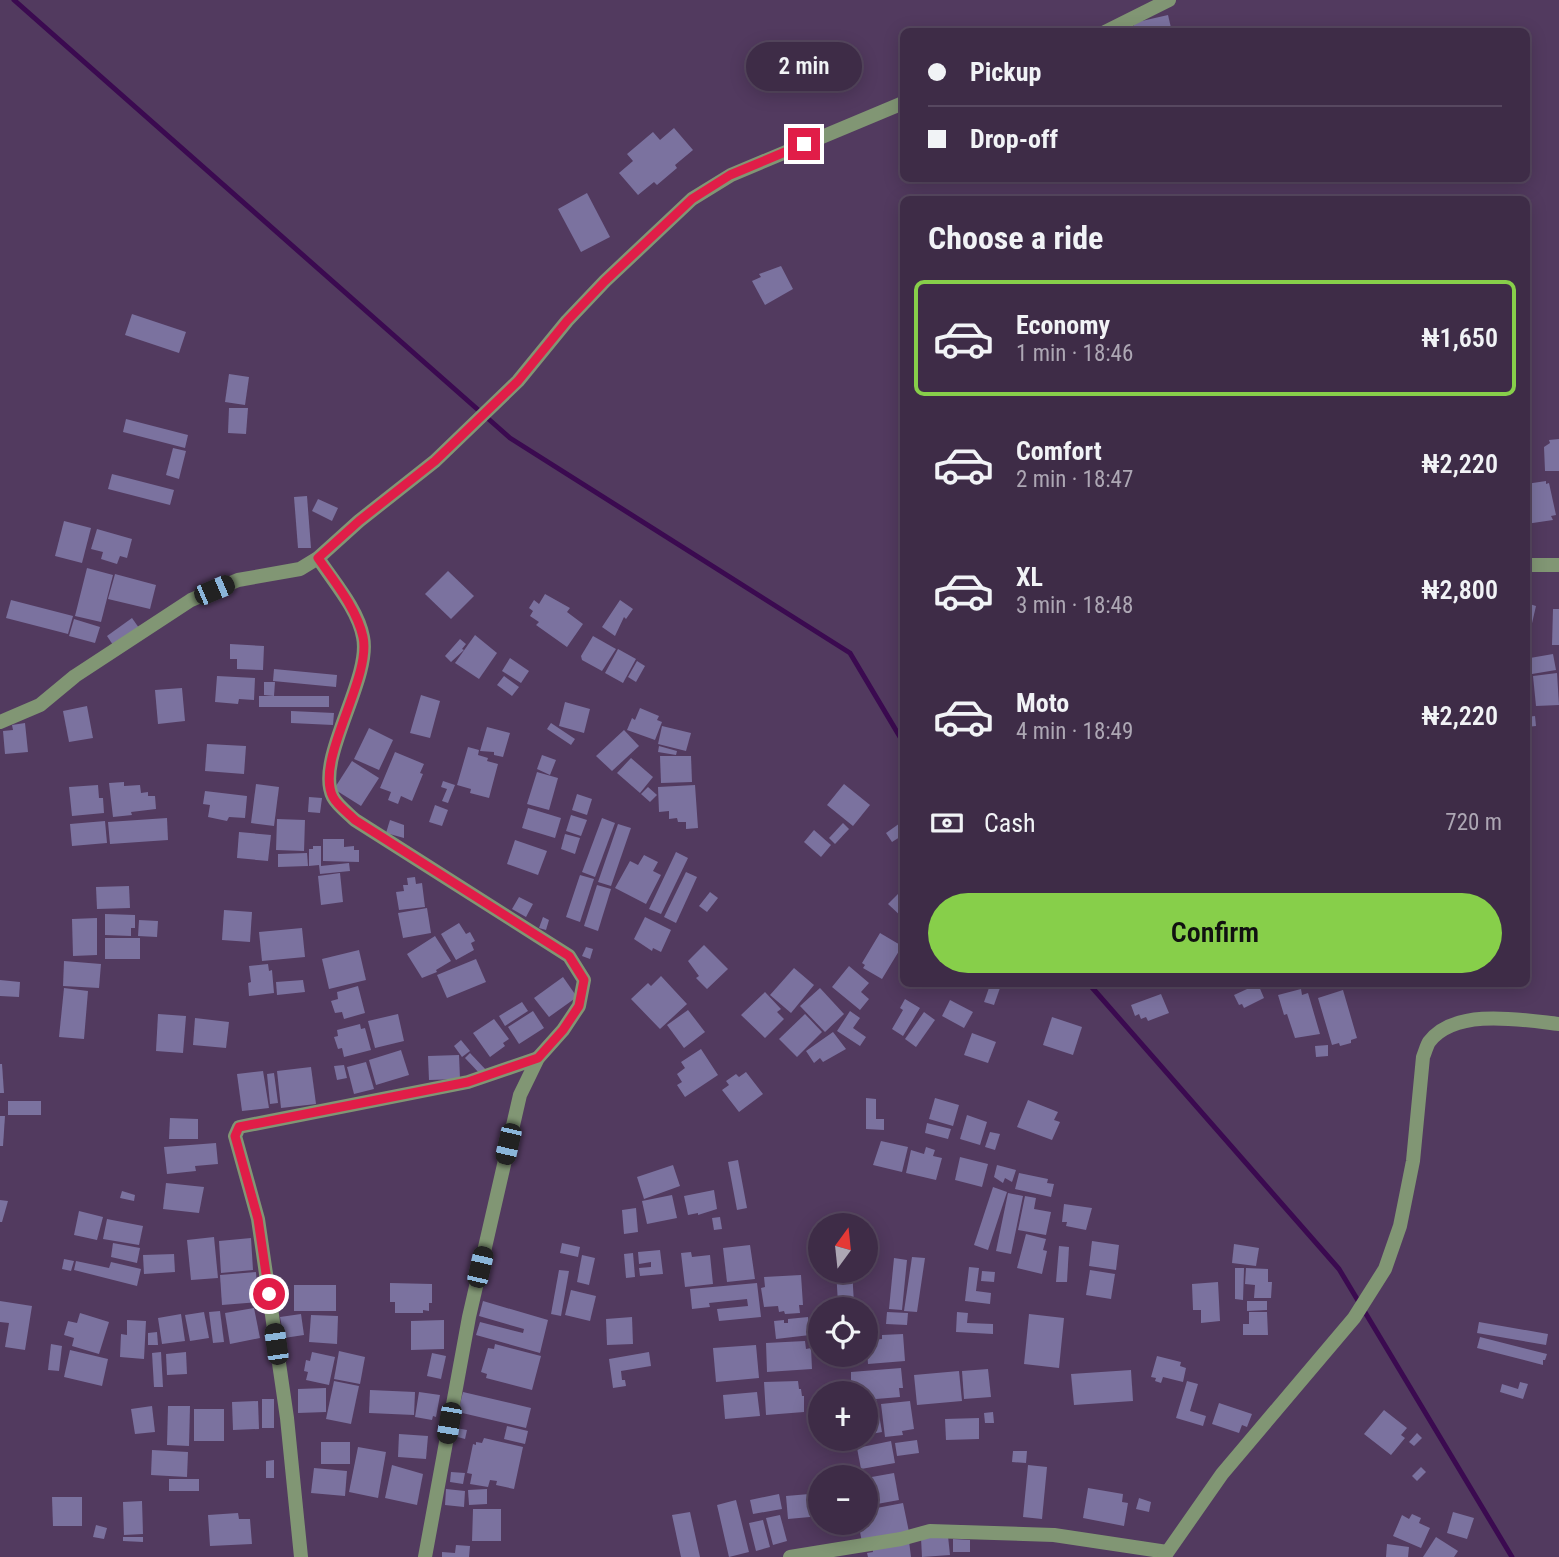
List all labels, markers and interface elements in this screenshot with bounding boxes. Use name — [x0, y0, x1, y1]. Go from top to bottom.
callout: 2 min — [746, 43, 862, 92]
text: 2 min — [779, 53, 829, 80]
text: Pickup — [970, 57, 1041, 87]
text: Drop-off — [970, 124, 1058, 154]
route end — [788, 128, 820, 160]
text: Choose a ride — [928, 219, 1103, 257]
icon: car — [932, 307, 995, 370]
text: Economy — [1016, 310, 1110, 340]
text: ₦1,650 — [1421, 323, 1498, 353]
text: 1 min · 18:46 — [1016, 340, 1133, 367]
icon: car — [932, 433, 995, 496]
text: Comfort — [1016, 436, 1102, 466]
text: ₦2,220 — [1421, 449, 1498, 479]
text: 2 min · 18:47 — [1016, 466, 1133, 493]
icon: car — [932, 559, 995, 622]
text: XL — [1016, 562, 1043, 592]
car — [191, 572, 238, 608]
text: ₦2,800 — [1421, 575, 1498, 605]
text: 3 min · 18:48 — [1016, 592, 1133, 619]
icon: car — [932, 685, 995, 748]
text: Moto — [1016, 688, 1069, 718]
text: ₦2,220 — [1421, 701, 1498, 731]
text: 4 min · 18:49 — [1016, 718, 1133, 745]
icon: cash — [928, 804, 966, 842]
text: Cash — [984, 808, 1036, 838]
text: 720 m — [1445, 809, 1502, 836]
button: Confirm — [928, 893, 1502, 973]
car — [494, 1121, 523, 1167]
north arrow — [808, 1213, 878, 1283]
map controls — [808, 1213, 878, 1535]
car — [466, 1244, 495, 1290]
route start — [253, 1278, 285, 1310]
button: locate — [808, 1297, 878, 1367]
car — [263, 1322, 290, 1366]
button: + — [808, 1381, 878, 1451]
car — [436, 1400, 463, 1446]
button: − — [808, 1465, 878, 1535]

